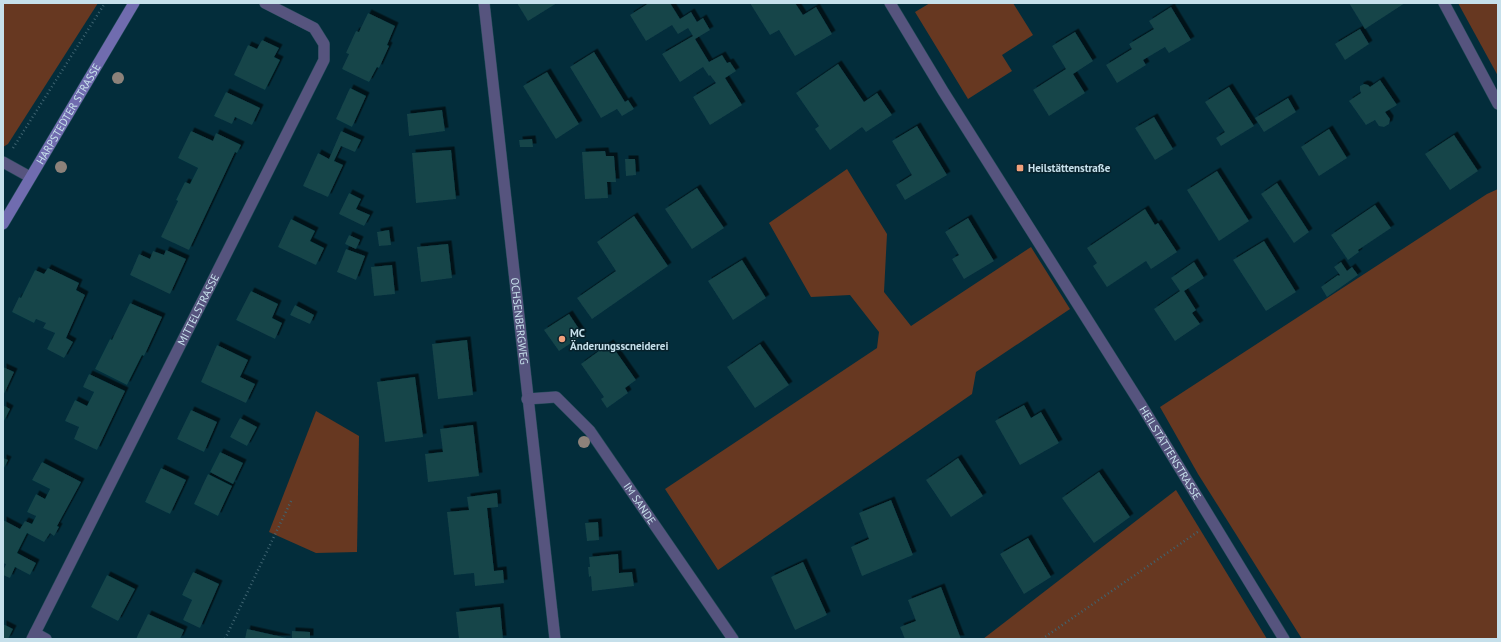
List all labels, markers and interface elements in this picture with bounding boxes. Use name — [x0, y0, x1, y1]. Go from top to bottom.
street label: HARPSTEDTER STRASSE — [33, 61, 104, 167]
place label: Heilstättenstraße — [1028, 161, 1111, 175]
marker: Heilstättenstraße — [1015, 163, 1025, 173]
street label: MITTELSTRASSE — [174, 271, 222, 348]
street label: OCHSENBERGWEG — [508, 277, 531, 365]
place label: MC Änderungsscneiderei — [570, 326, 668, 353]
marker: MC Änderungsscneiderei — [557, 334, 567, 344]
street label: HEILSTÄTTENSTRASSE — [1136, 403, 1204, 502]
street label: IM SANDE — [621, 480, 659, 527]

